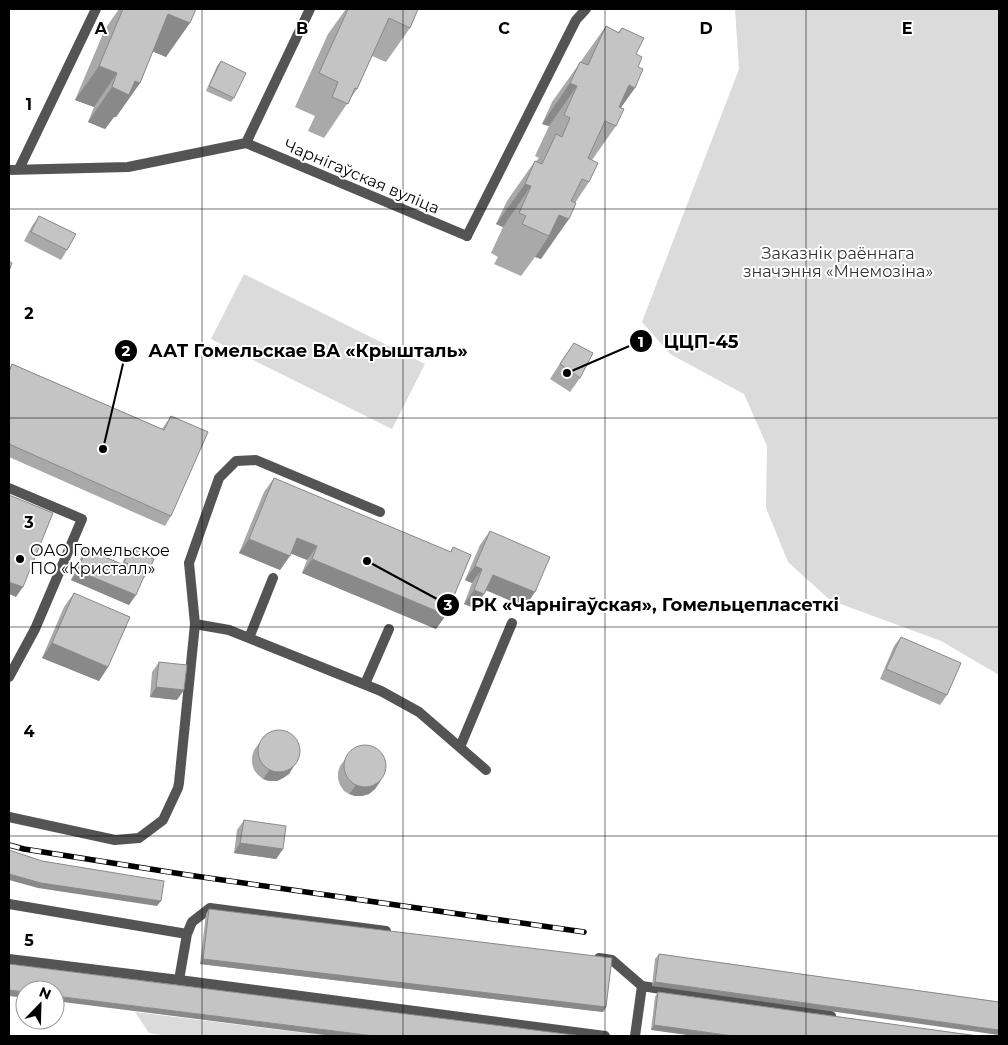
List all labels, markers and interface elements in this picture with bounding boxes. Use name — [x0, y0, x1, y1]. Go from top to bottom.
text: A — [94, 19, 108, 38]
text: B — [296, 19, 308, 38]
text: C — [498, 19, 510, 38]
text: D — [699, 19, 713, 38]
text: E — [902, 19, 912, 38]
text: 1 — [26, 95, 32, 114]
street label: Чарнігаўская вуліца — [281, 135, 442, 218]
park label: Заказнік раённага значэння «Мнемозіна» — [743, 244, 933, 281]
text: 2 — [24, 304, 34, 323]
callout: ЦЦП-45 — [629, 325, 749, 358]
text: ЦЦП-45 — [663, 331, 739, 353]
text: 1 — [638, 332, 644, 351]
callout: ААТ Гомельскае ВА «Крышталь» — [114, 334, 478, 367]
text: ААТ Гомельскае ВА «Крышталь» — [148, 340, 468, 362]
text: 2 — [122, 341, 131, 360]
text: 3 — [23, 513, 34, 532]
place label: ОАО Гомельское ПО «Кристалл» — [30, 541, 170, 578]
marker: ОАО Гомельское ПО «Кристалл» — [14, 553, 26, 565]
callout: РК «Чарнігаўская», Гомельцепласеткі — [436, 588, 849, 621]
text: РК «Чарнігаўская», Гомельцепласеткі — [471, 594, 839, 616]
text: 3 — [443, 595, 453, 614]
text: 4 — [23, 722, 35, 741]
text: 5 — [24, 931, 34, 950]
north arrow — [15, 980, 65, 1030]
text: N — [36, 983, 54, 1004]

